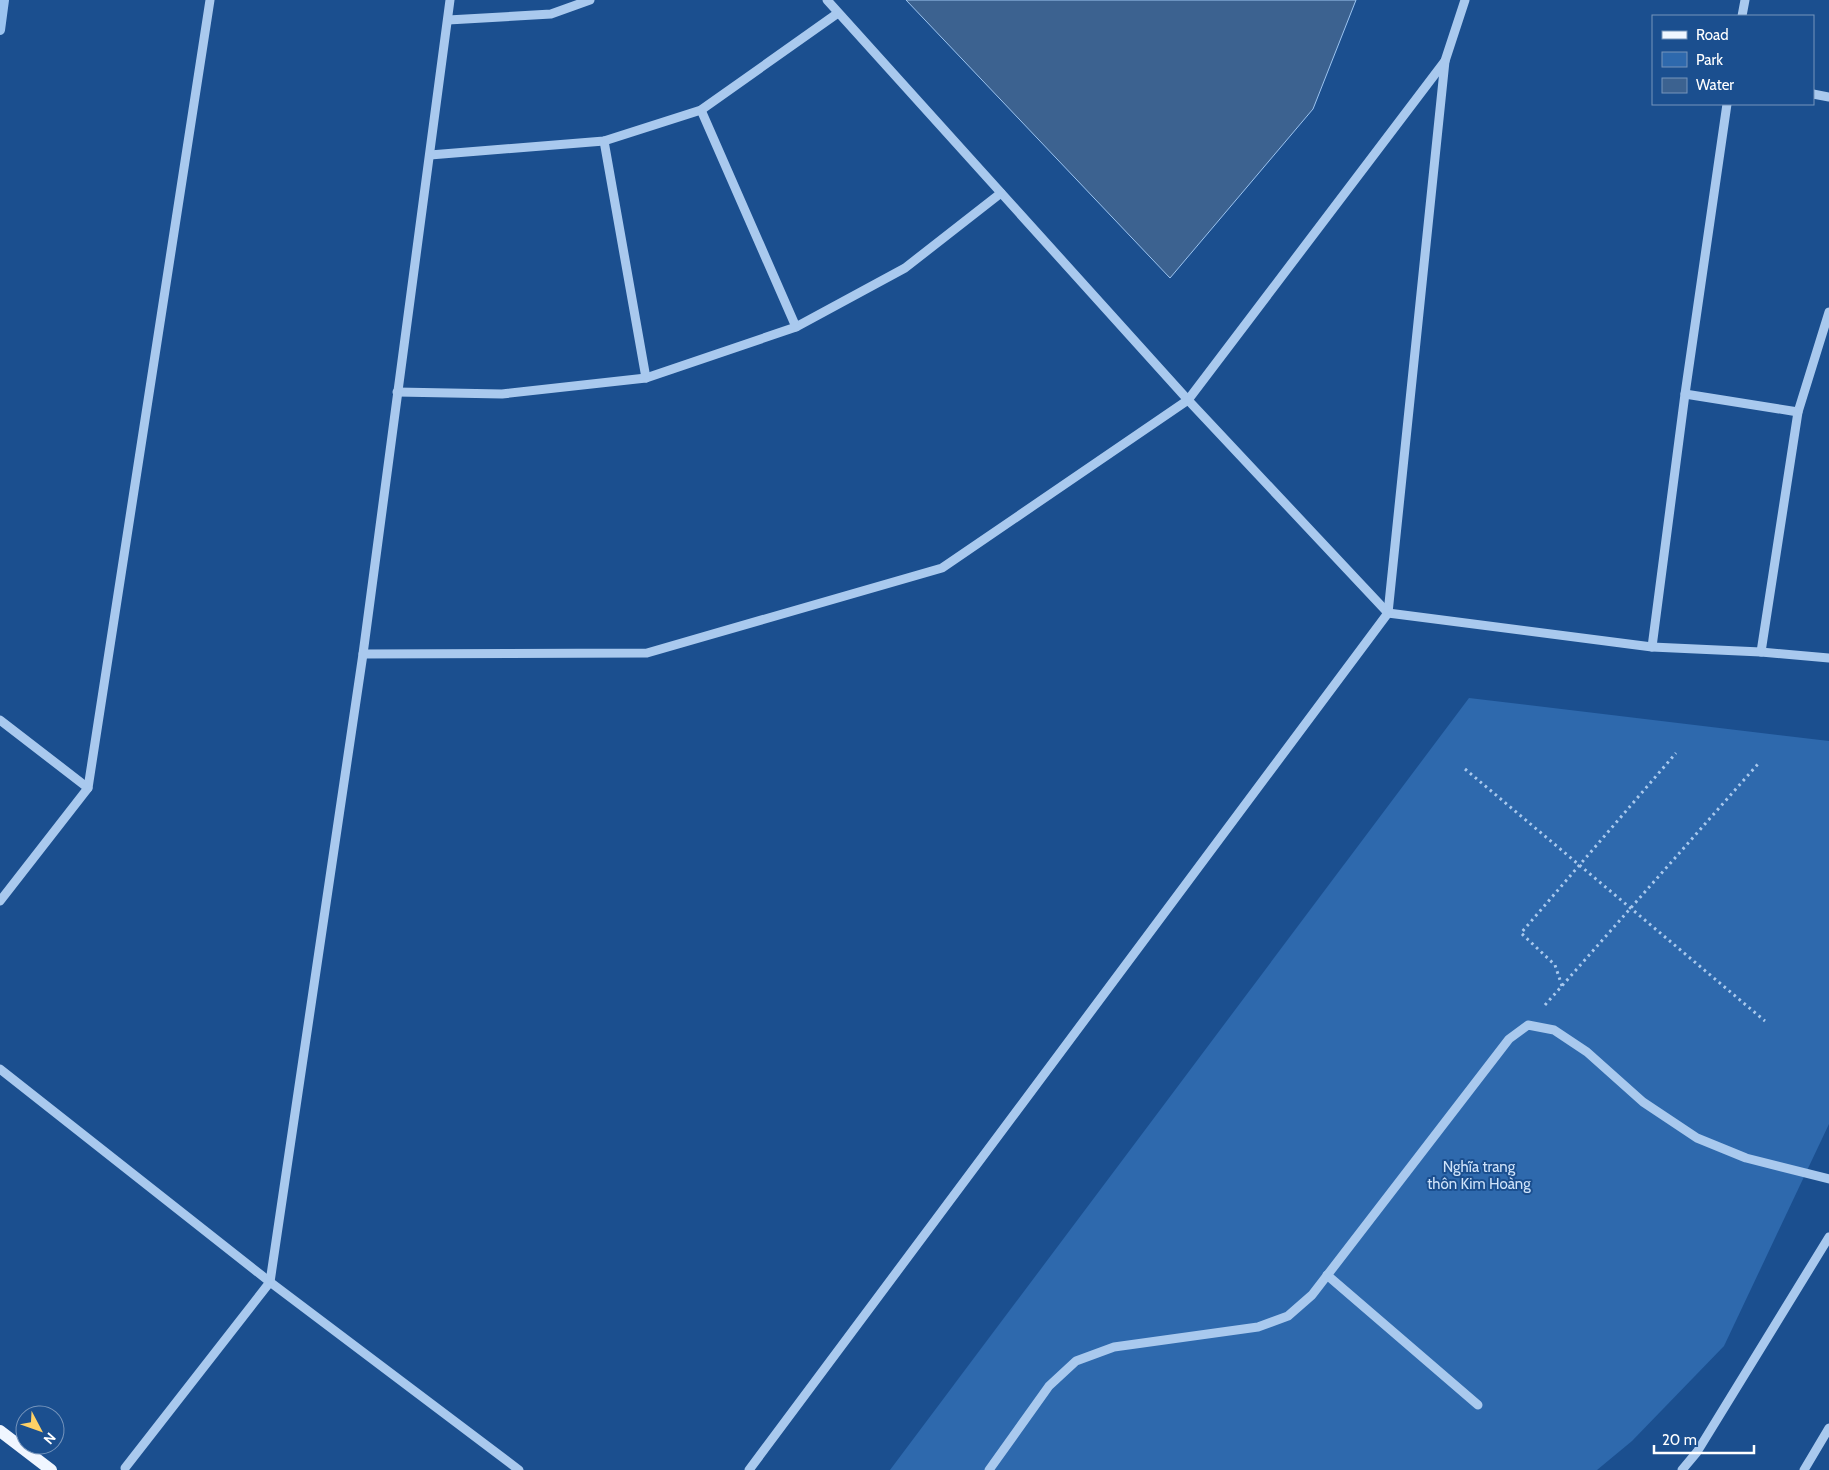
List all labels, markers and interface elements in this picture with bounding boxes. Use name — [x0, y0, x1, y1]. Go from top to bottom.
legend — [1652, 15, 1814, 105]
text: Road — [1696, 26, 1729, 44]
text: Park — [1696, 51, 1723, 69]
text: Water — [1696, 76, 1734, 94]
park label: Nghĩa trang thôn Kim Hoàng — [1427, 1158, 1531, 1193]
north arrow — [15, 1405, 65, 1455]
scale bar — [1654, 1422, 1754, 1454]
text: N — [40, 1429, 60, 1448]
text: 20 m — [1662, 1431, 1697, 1449]

